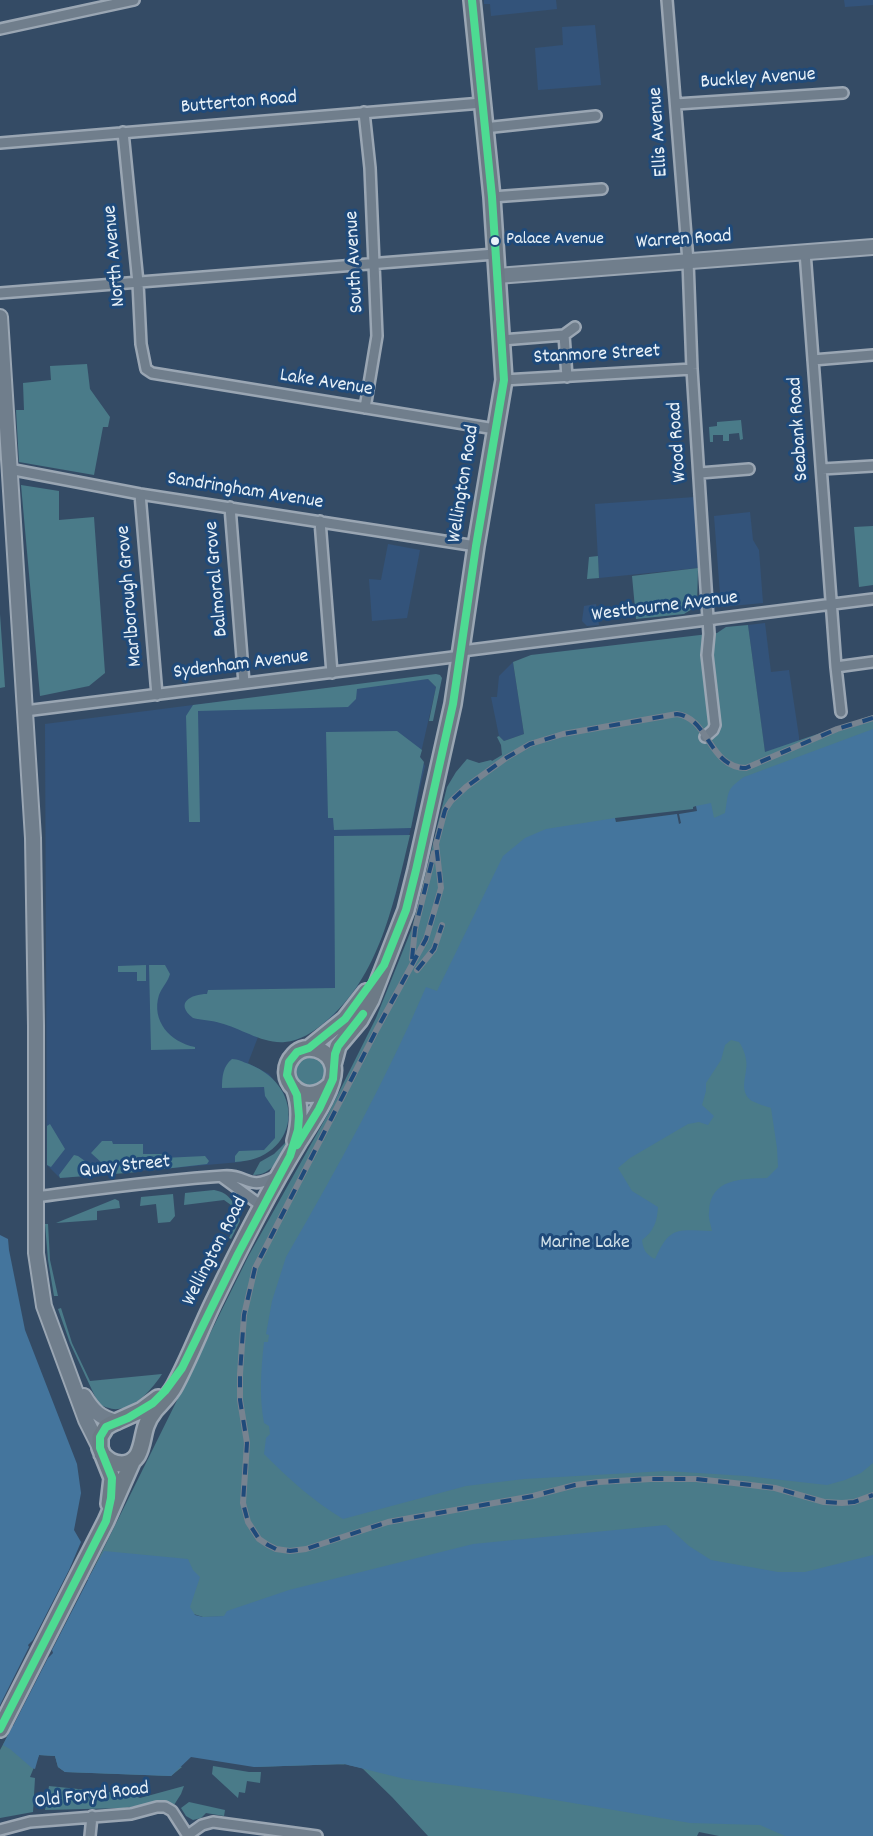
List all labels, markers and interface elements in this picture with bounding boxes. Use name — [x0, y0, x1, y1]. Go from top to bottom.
street label: Buckley Avenue — [700, 64, 816, 96]
street label: Ellis Avenue — [645, 86, 675, 178]
street label: Butterton Road — [180, 87, 298, 121]
street label: North Avenue — [100, 204, 132, 308]
street label: South Avenue — [341, 210, 371, 314]
street label: Warren Road — [635, 226, 733, 256]
place label: Palace Avenue — [506, 230, 604, 252]
marker: Palace Avenue — [489, 235, 501, 247]
street label: Stanmore Street — [533, 341, 661, 371]
street label: Lake Avenue — [278, 365, 374, 403]
street label: Seabank Road — [784, 376, 816, 482]
street label: Wood Road — [664, 401, 694, 483]
street label: Wellington Road — [444, 423, 486, 545]
street label: Sandringham Avenue — [165, 468, 325, 516]
street label: Balmoral Grove — [201, 520, 235, 638]
street label: Marlborough Grove — [113, 524, 149, 668]
street label: Westbourne Avenue — [591, 587, 739, 629]
street label: Sydenham Avenue — [172, 646, 310, 686]
street label: Quay Street — [79, 1151, 171, 1185]
street label: Wellington Road — [178, 1194, 254, 1310]
park label: Marine Lake — [540, 1232, 630, 1256]
street label: Old Foryd Road — [34, 1778, 150, 1816]

